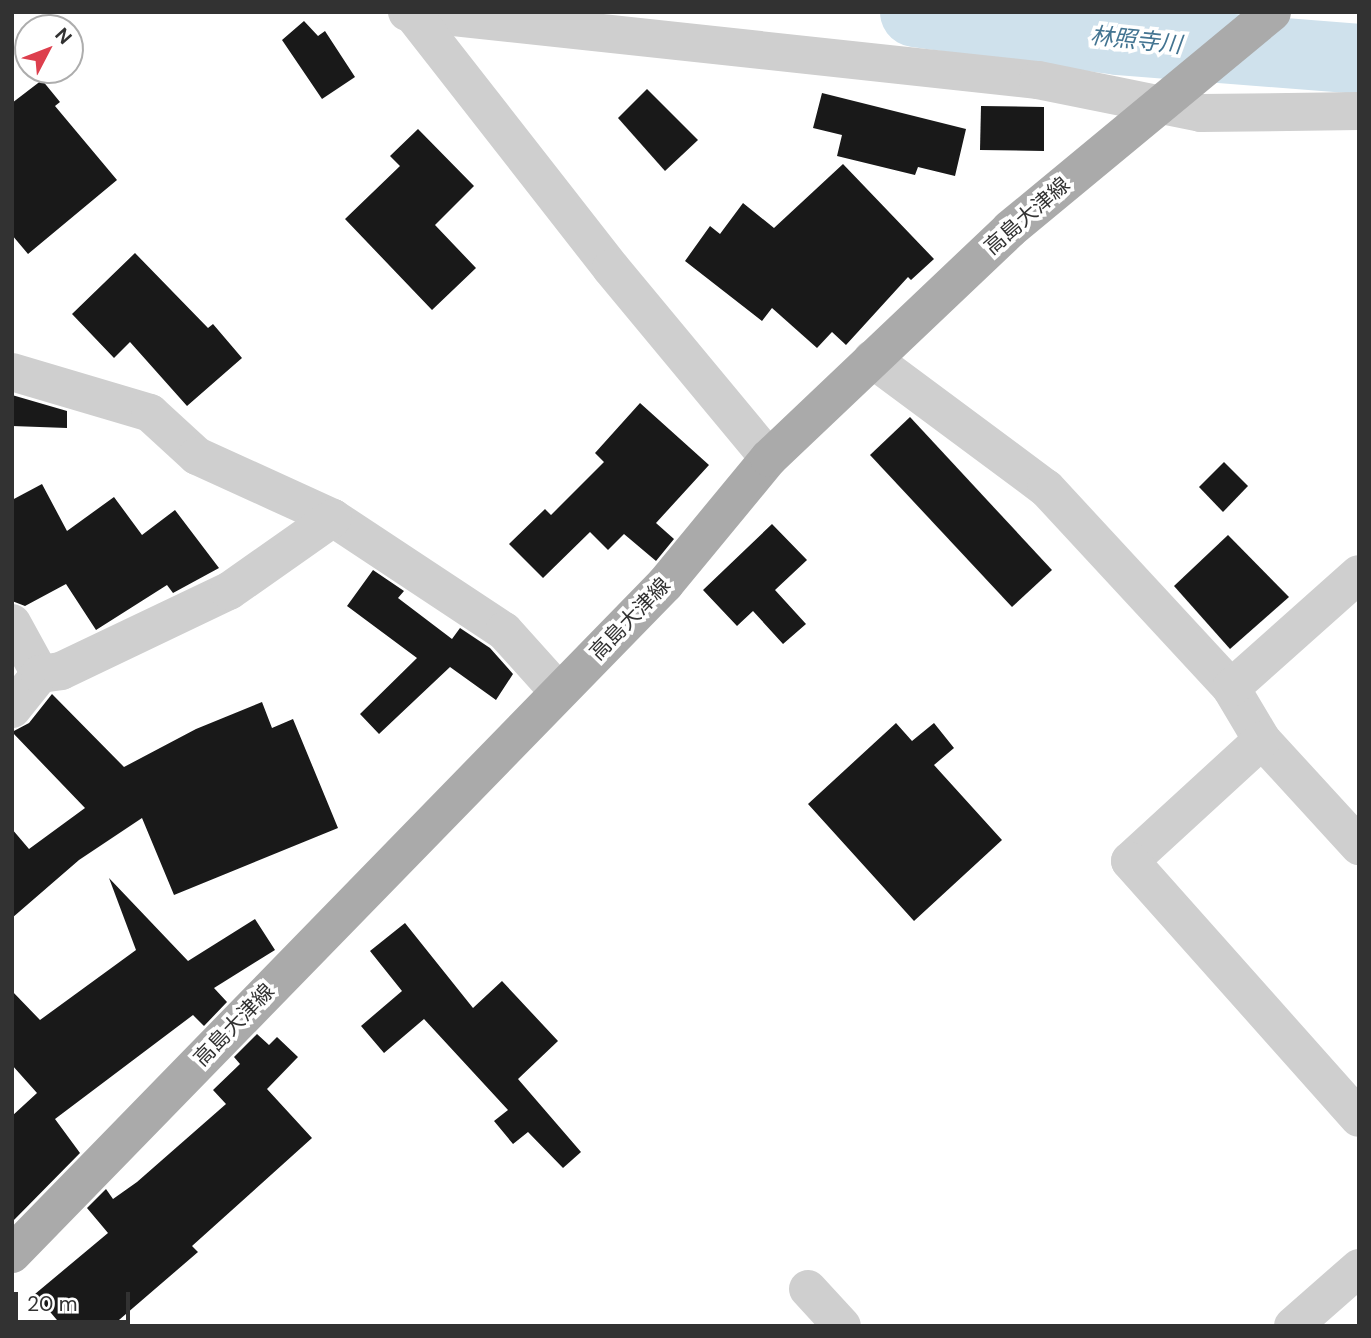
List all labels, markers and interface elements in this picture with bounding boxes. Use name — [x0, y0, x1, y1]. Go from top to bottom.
north arrow — [14, 14, 84, 84]
water label: 林照寺川 — [1089, 21, 1183, 59]
text: N — [50, 22, 77, 49]
street label: 高島大津線 — [979, 172, 1075, 260]
street label: 高島大津線 — [584, 572, 676, 666]
street label: 高島大津線 — [188, 978, 280, 1072]
scale bar — [18, 1278, 133, 1322]
text: 20 m — [27, 1290, 78, 1318]

